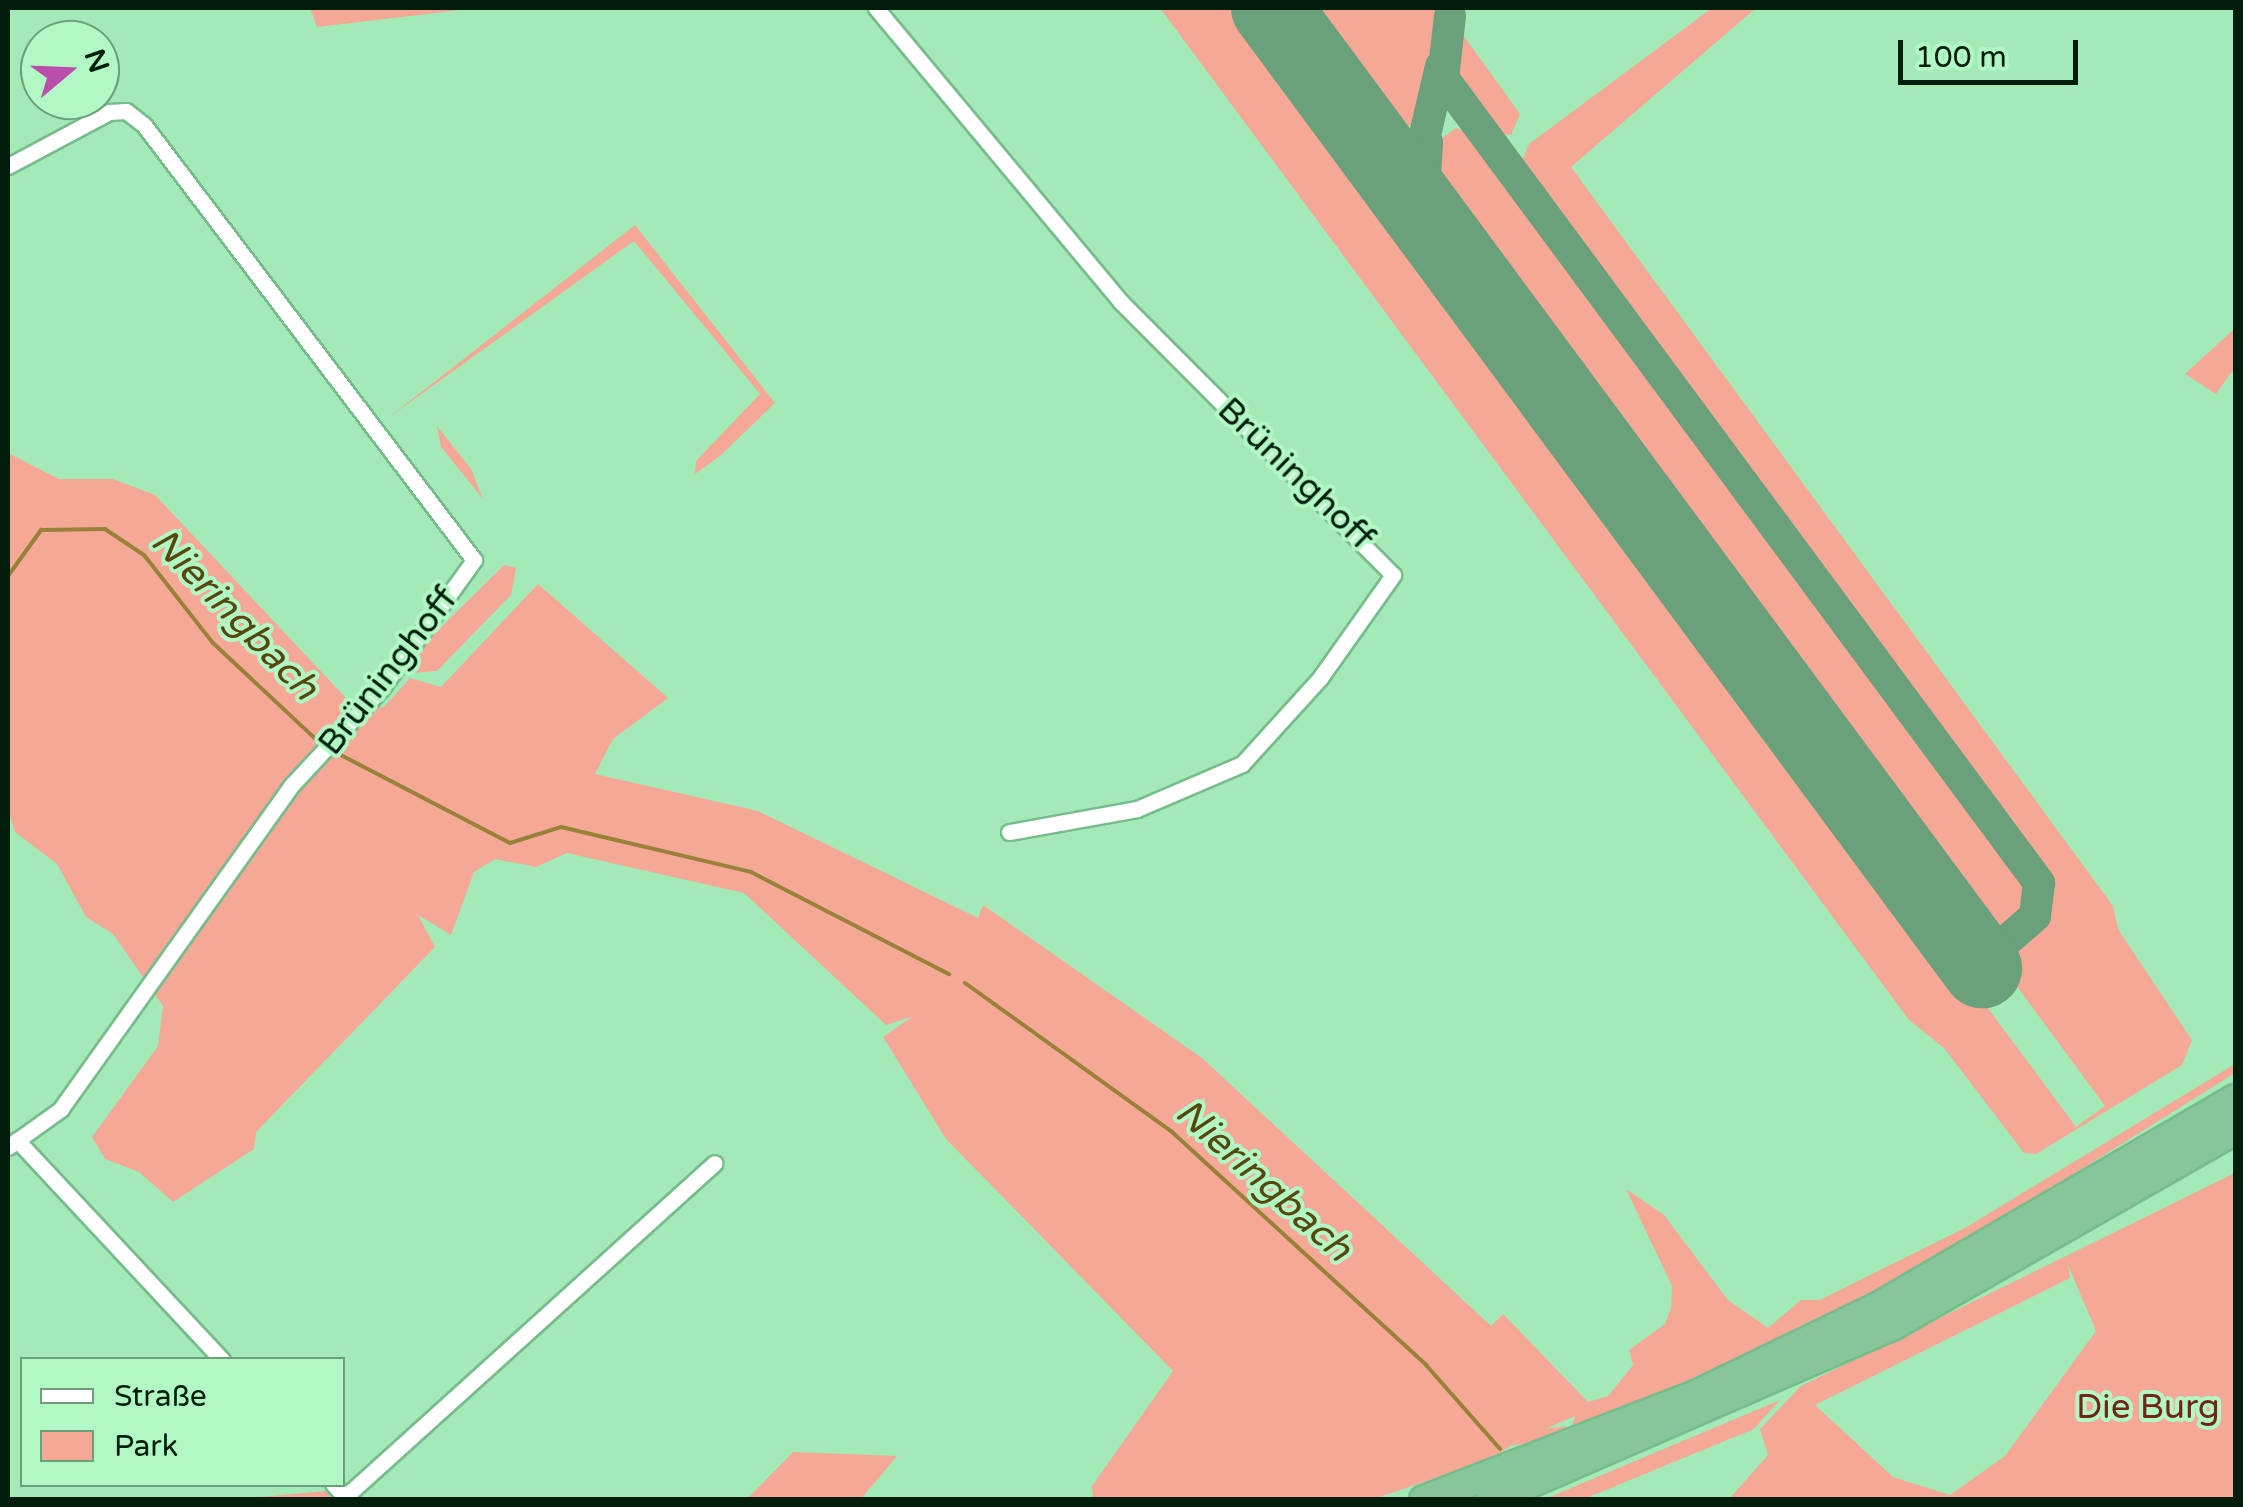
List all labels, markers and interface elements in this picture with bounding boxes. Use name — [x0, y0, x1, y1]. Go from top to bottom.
north arrow — [20, 20, 120, 120]
scale bar — [1903, 20, 2083, 82]
text: 100 m — [1915, 39, 2007, 76]
text: N — [77, 45, 116, 77]
street label: Brüninghoff — [1209, 389, 1383, 559]
water label: Nieringbach — [141, 520, 327, 710]
street label: Brüninghoff — [309, 579, 467, 763]
water label: Nieringbach — [1166, 1090, 1360, 1272]
legend — [20, 1357, 345, 1487]
text: Straße — [114, 1378, 207, 1415]
park label: Die Burg — [2076, 1386, 2220, 1428]
text: Park — [114, 1428, 178, 1465]

